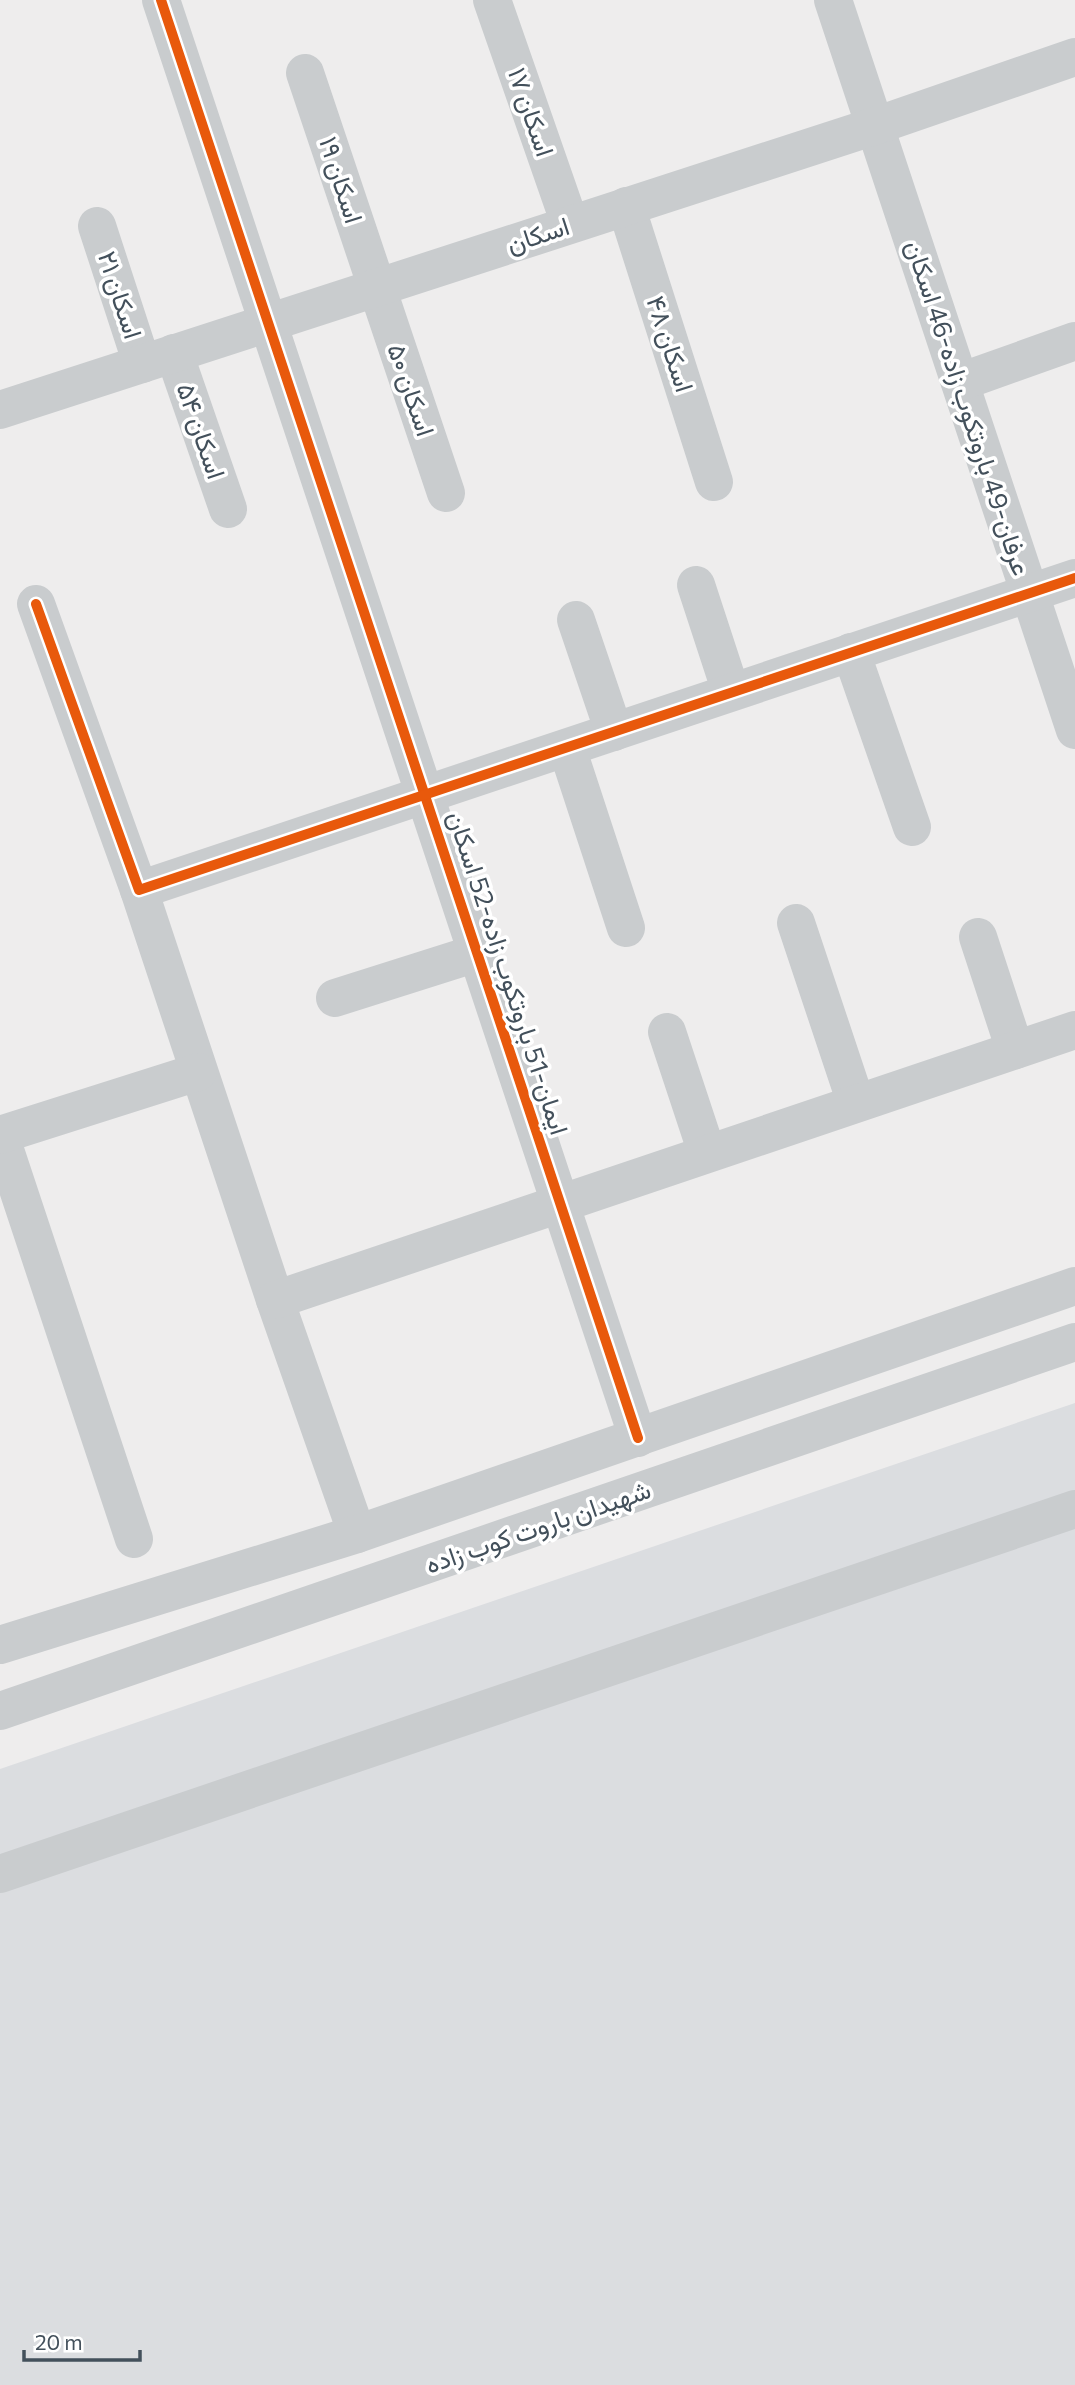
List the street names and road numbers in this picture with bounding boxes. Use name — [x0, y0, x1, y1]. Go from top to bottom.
street label: اسکان ۱۷ — [502, 63, 562, 160]
street label: اسکان ۱۹ — [313, 132, 371, 227]
street label: اسکان — [502, 209, 573, 259]
street label: عرفان-49 باروتکوب زاده-46 اسکان — [899, 236, 1038, 580]
street label: اسکان ۲۱ — [92, 247, 150, 343]
street label: اسکان ۴۸ — [640, 291, 702, 396]
street label: اسکان ۵۰ — [381, 339, 443, 440]
street label: اسکان ۵۴ — [171, 378, 233, 483]
street label: ایمان-51 باروتکوب زاده-52 اسکان — [440, 807, 576, 1139]
street label: شهیدان باروت کوب زاده — [421, 1472, 655, 1581]

